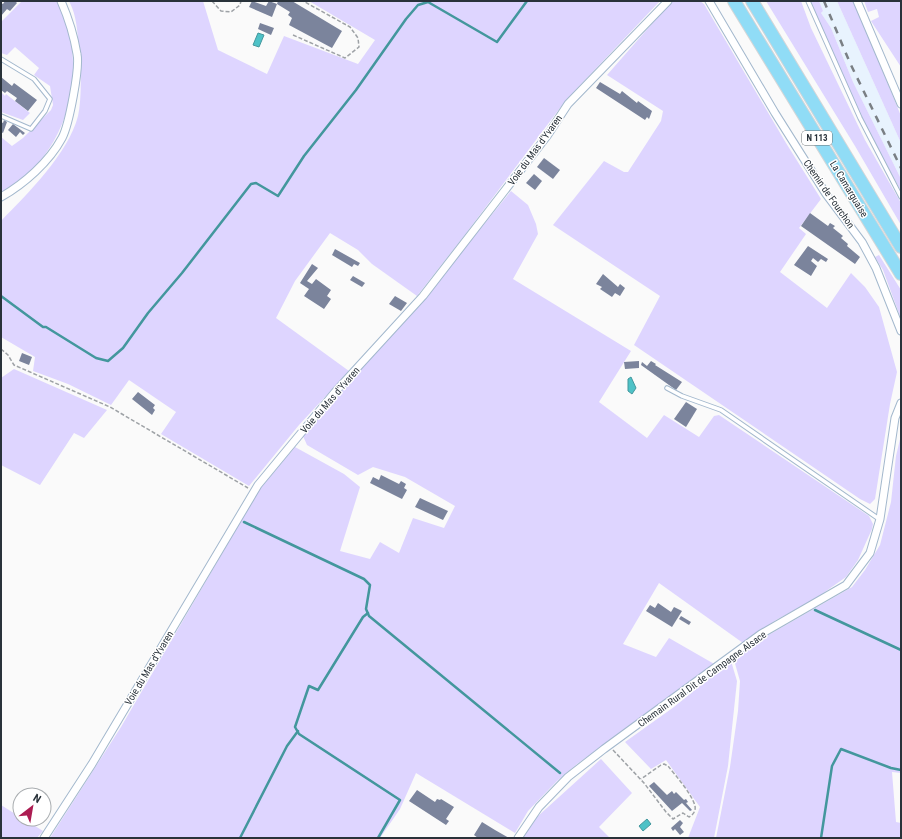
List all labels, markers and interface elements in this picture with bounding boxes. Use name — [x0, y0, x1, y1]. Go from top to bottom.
street label: Voie du Mas d'Yvaren — [506, 113, 564, 187]
road number: N 113 — [802, 131, 832, 145]
street label: Chemin de Fourchon — [801, 158, 857, 230]
street label: La Camarguaise — [828, 159, 870, 219]
street label: Voie du Mas d'Yvaren — [298, 364, 362, 435]
street label: Voie du Mas d'Yvaren — [123, 629, 176, 707]
street label: Chemain Rural Dit de Campagne Alsace — [636, 629, 768, 729]
north arrow — [12, 787, 52, 827]
text: N — [31, 792, 43, 806]

